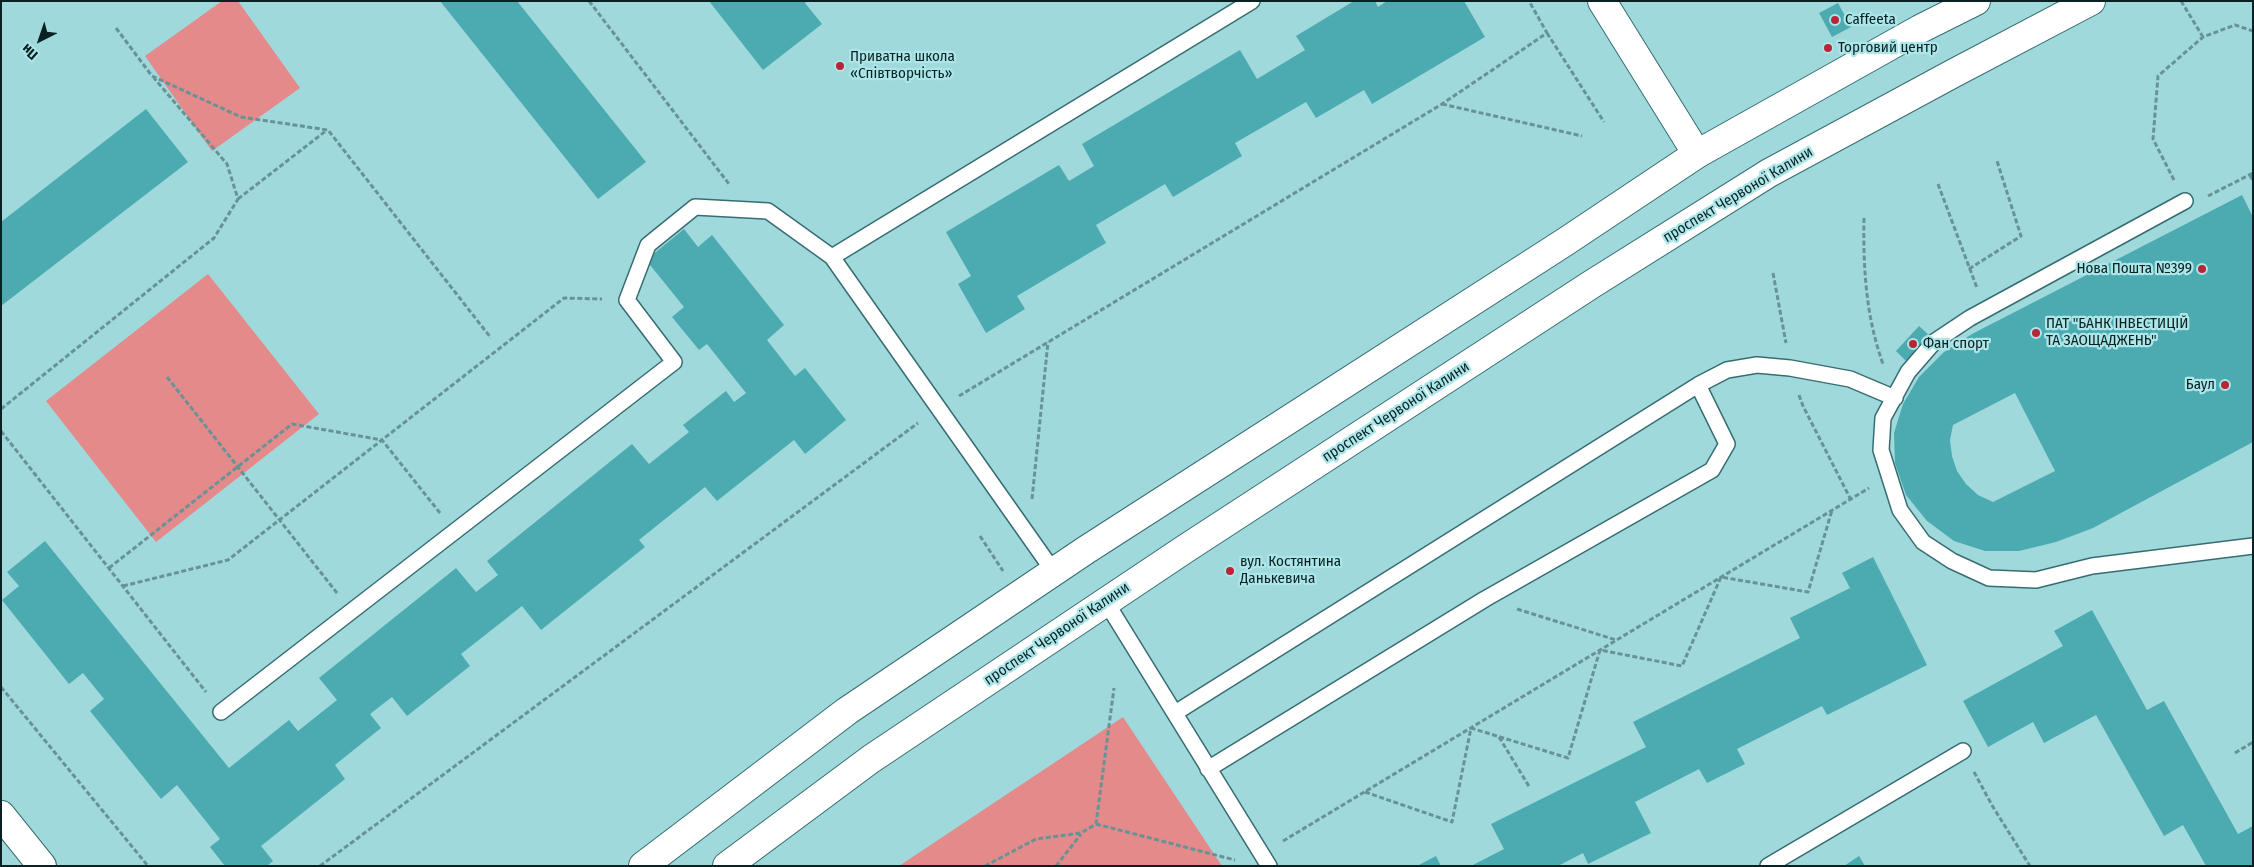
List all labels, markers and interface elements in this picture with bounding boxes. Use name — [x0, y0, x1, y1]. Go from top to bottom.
place label: Caffeeta — [1845, 11, 1896, 29]
marker: Caffeeta — [1829, 14, 1841, 26]
north arrow — [15, 15, 65, 65]
place label: Торговий центр — [1838, 39, 1938, 57]
text: Пн — [18, 40, 41, 63]
marker: Торговий центр — [1822, 42, 1834, 54]
place label: Приватна школа «Співтворчість» — [850, 48, 955, 83]
marker: Приватна школа «Співтворчість» — [834, 60, 846, 72]
street label: проспект Червоної Калини — [1660, 143, 1816, 247]
place label: Нова Пошта №399 — [2076, 260, 2192, 278]
marker: Нова Пошта №399 — [2196, 263, 2208, 275]
place label: ПАТ "БАНК ІНВЕСТИЦІЙ ТА ЗАОЩАДЖЕНЬ" — [2046, 315, 2188, 350]
marker: ПАТ "БАНК ІНВЕСТИЦІЙ ТА ЗАОЩАДЖЕНЬ" — [2030, 327, 2042, 339]
place label: Фан спорт — [1923, 335, 1989, 353]
marker: Фан спорт — [1907, 338, 1919, 350]
street label: проспект Червоної Калини — [1319, 358, 1473, 466]
place label: Баул — [2186, 376, 2215, 394]
marker: Баул — [2219, 379, 2231, 391]
place label: вул. Костянтина Данькевича — [1240, 553, 1341, 588]
marker: вул. Костянтина Данькевича — [1224, 565, 1236, 577]
street label: проспект Червоної Калини — [981, 579, 1133, 689]

